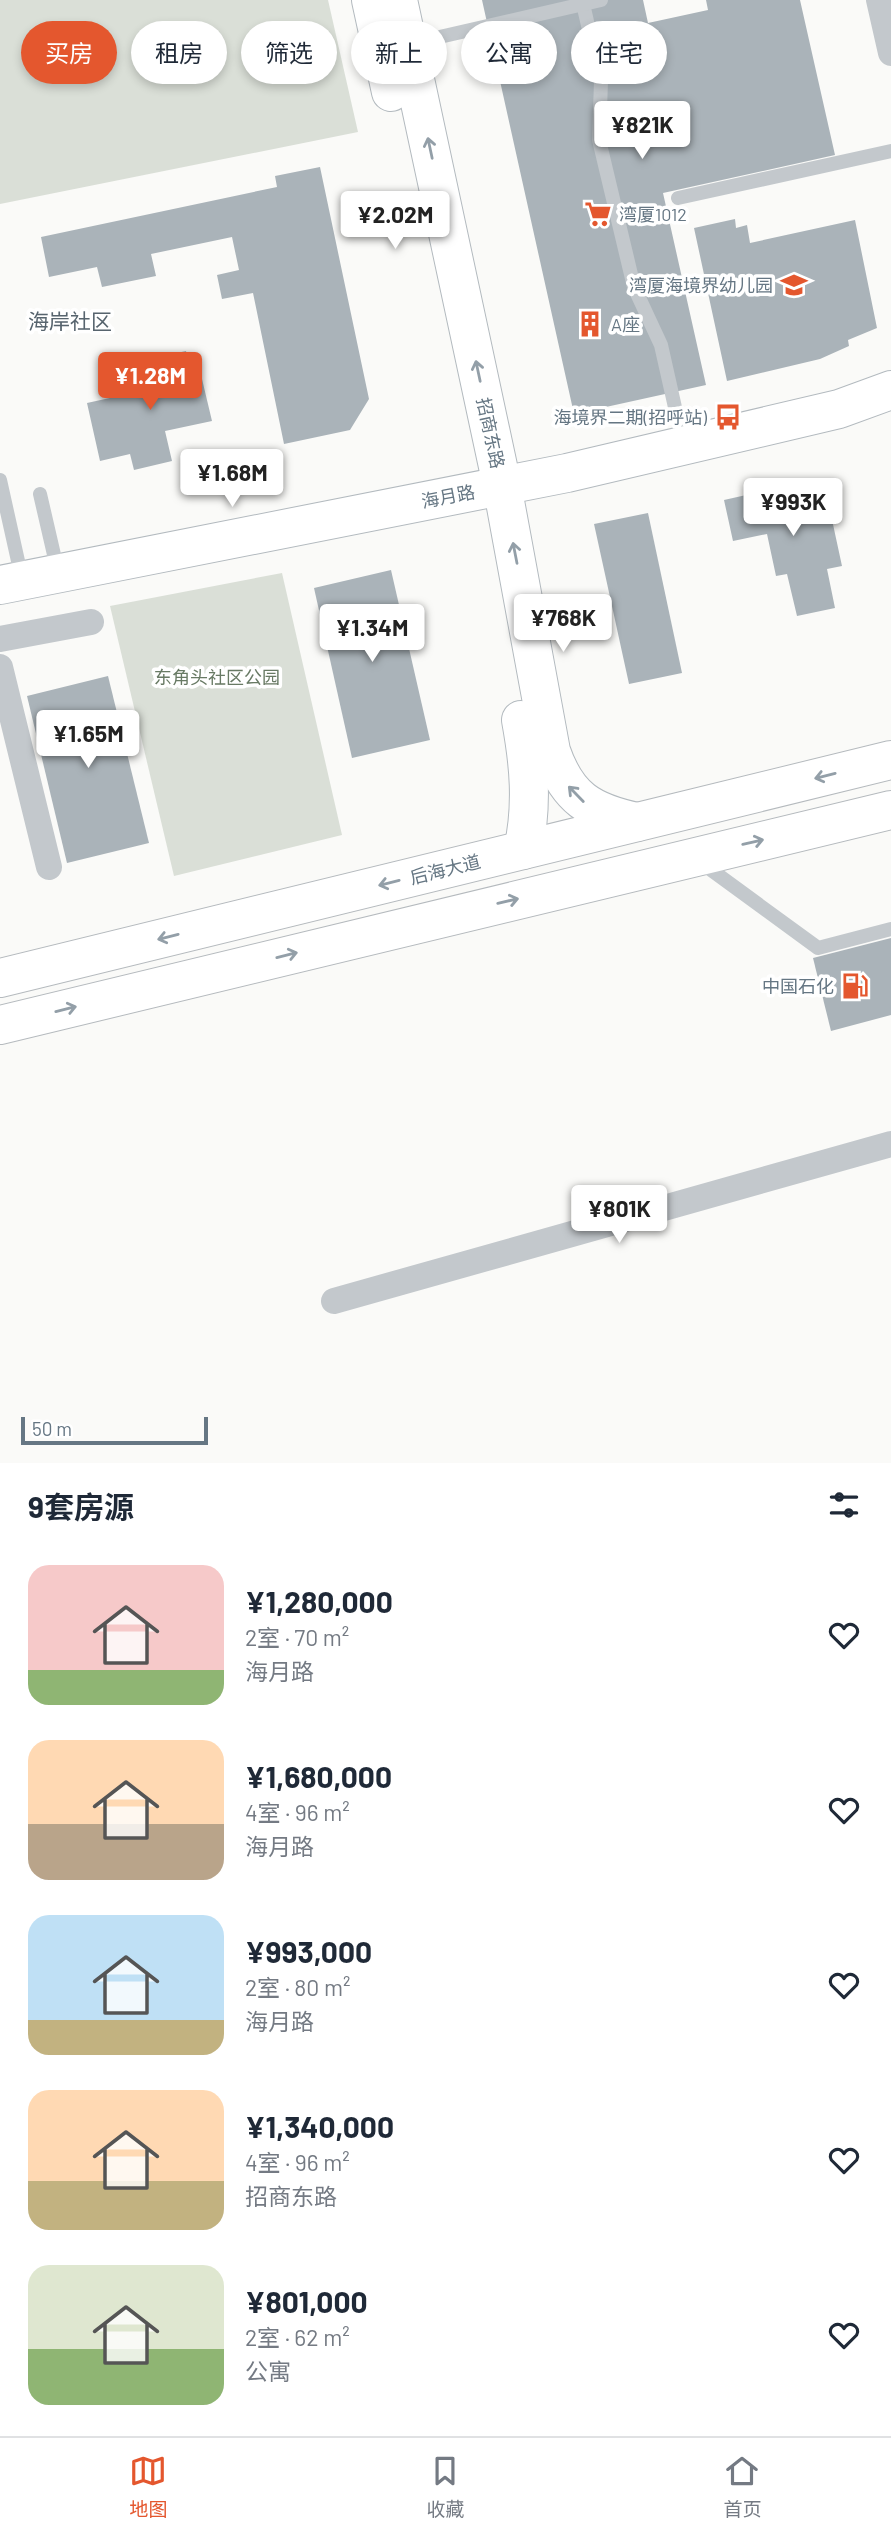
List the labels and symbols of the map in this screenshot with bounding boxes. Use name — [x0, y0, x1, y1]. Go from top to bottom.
pin: ¥821K — [593, 102, 691, 161]
one-way arrow — [423, 137, 436, 160]
pin: ¥2.02M — [338, 191, 452, 251]
supermarket icon: 湾厦1012 — [583, 199, 613, 229]
place label: 湾厦1012 — [619, 203, 687, 225]
school or university icon: 湾厦海境界幼儿园 — [779, 270, 809, 300]
place label: 湾厦海境界幼儿园 — [629, 274, 773, 296]
district label: 海岸社区 — [28, 308, 112, 333]
building icon: A座 — [575, 309, 605, 339]
place label: A座 — [611, 313, 640, 335]
pin: ¥1.28M — [93, 352, 207, 412]
one-way arrow — [470, 360, 484, 383]
street label: 招商东路 — [473, 395, 509, 471]
bus stop icon: 海境界二期(招呼站) — [713, 402, 743, 432]
place label: 海境界二期(招呼站) — [554, 406, 707, 428]
pin: ¥1.68M — [175, 449, 289, 509]
pin: ¥993K — [744, 478, 842, 538]
street label: 海月路 — [419, 480, 477, 512]
one-way arrow — [507, 542, 521, 565]
pin: ¥768K — [514, 594, 612, 654]
pin: ¥1.34M — [315, 604, 429, 664]
park label: 东角头社区公园 — [154, 666, 280, 688]
pin: ¥1.65M — [31, 710, 145, 770]
one-way arrow — [814, 770, 837, 783]
one-way arrow — [568, 786, 585, 803]
one-way arrow — [741, 835, 764, 848]
street label: 后海大道 — [407, 850, 483, 888]
one-way arrow — [379, 877, 401, 890]
one-way arrow — [497, 894, 519, 907]
one-way arrow — [158, 931, 180, 944]
one-way arrow — [275, 948, 298, 961]
fuel station icon: 中国石化 — [840, 971, 870, 1001]
place label: 中国石化 — [762, 975, 834, 997]
one-way arrow — [54, 1002, 77, 1015]
pin: ¥801K — [570, 1186, 668, 1245]
scale bar — [21, 1414, 208, 1446]

